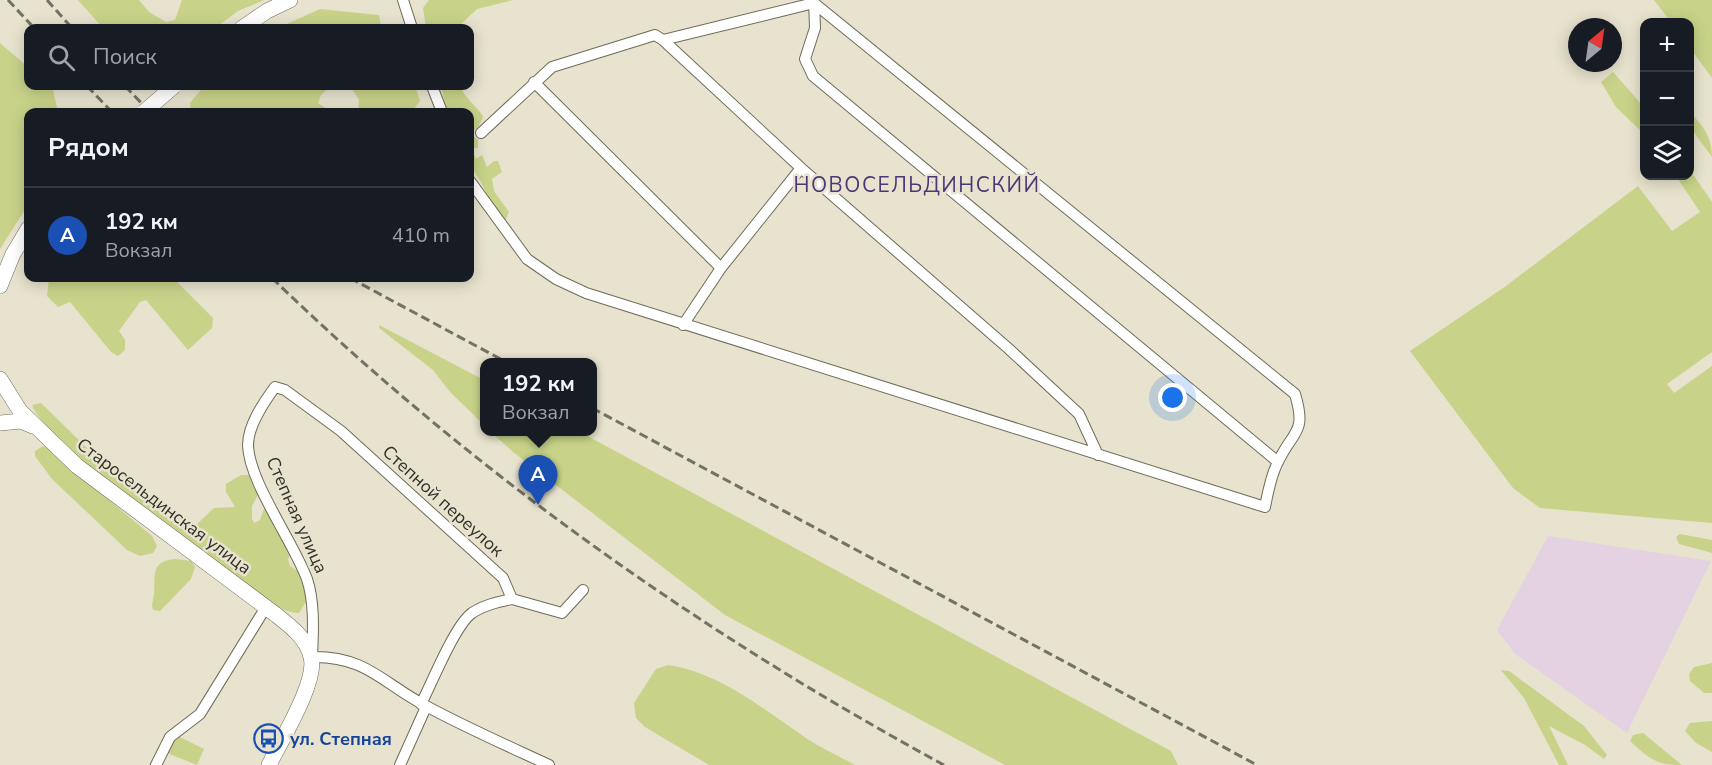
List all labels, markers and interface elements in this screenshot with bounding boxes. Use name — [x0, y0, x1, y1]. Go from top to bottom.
north arrow — [1568, 18, 1622, 72]
map controls — [1640, 18, 1694, 180]
button: + — [1640, 18, 1694, 72]
search box — [24, 24, 474, 90]
icon: search — [45, 41, 78, 74]
text: Поиск — [93, 42, 157, 72]
button: − — [1640, 72, 1694, 126]
button: layers — [1640, 126, 1694, 180]
text: Рядом — [48, 130, 129, 165]
district label: НОВОСЕЛЬДИНСКИЙ — [793, 171, 1041, 199]
text: 192 км — [105, 207, 178, 237]
text: A — [60, 222, 75, 249]
text: 410 m — [392, 222, 450, 249]
text: Вокзал — [105, 237, 173, 264]
popup — [480, 358, 597, 436]
text: 192 км — [502, 369, 575, 399]
your location — [1158, 383, 1187, 412]
text: Вокзал — [502, 399, 570, 426]
street label: Старосельдинская улица — [72, 432, 256, 580]
street label: Степной переулок — [377, 440, 509, 562]
street label: Степная улица — [261, 453, 333, 577]
pin: A — [518, 456, 558, 505]
bus stop icon: ул. Степная — [253, 723, 285, 755]
place label: ул. Степная — [290, 727, 392, 751]

